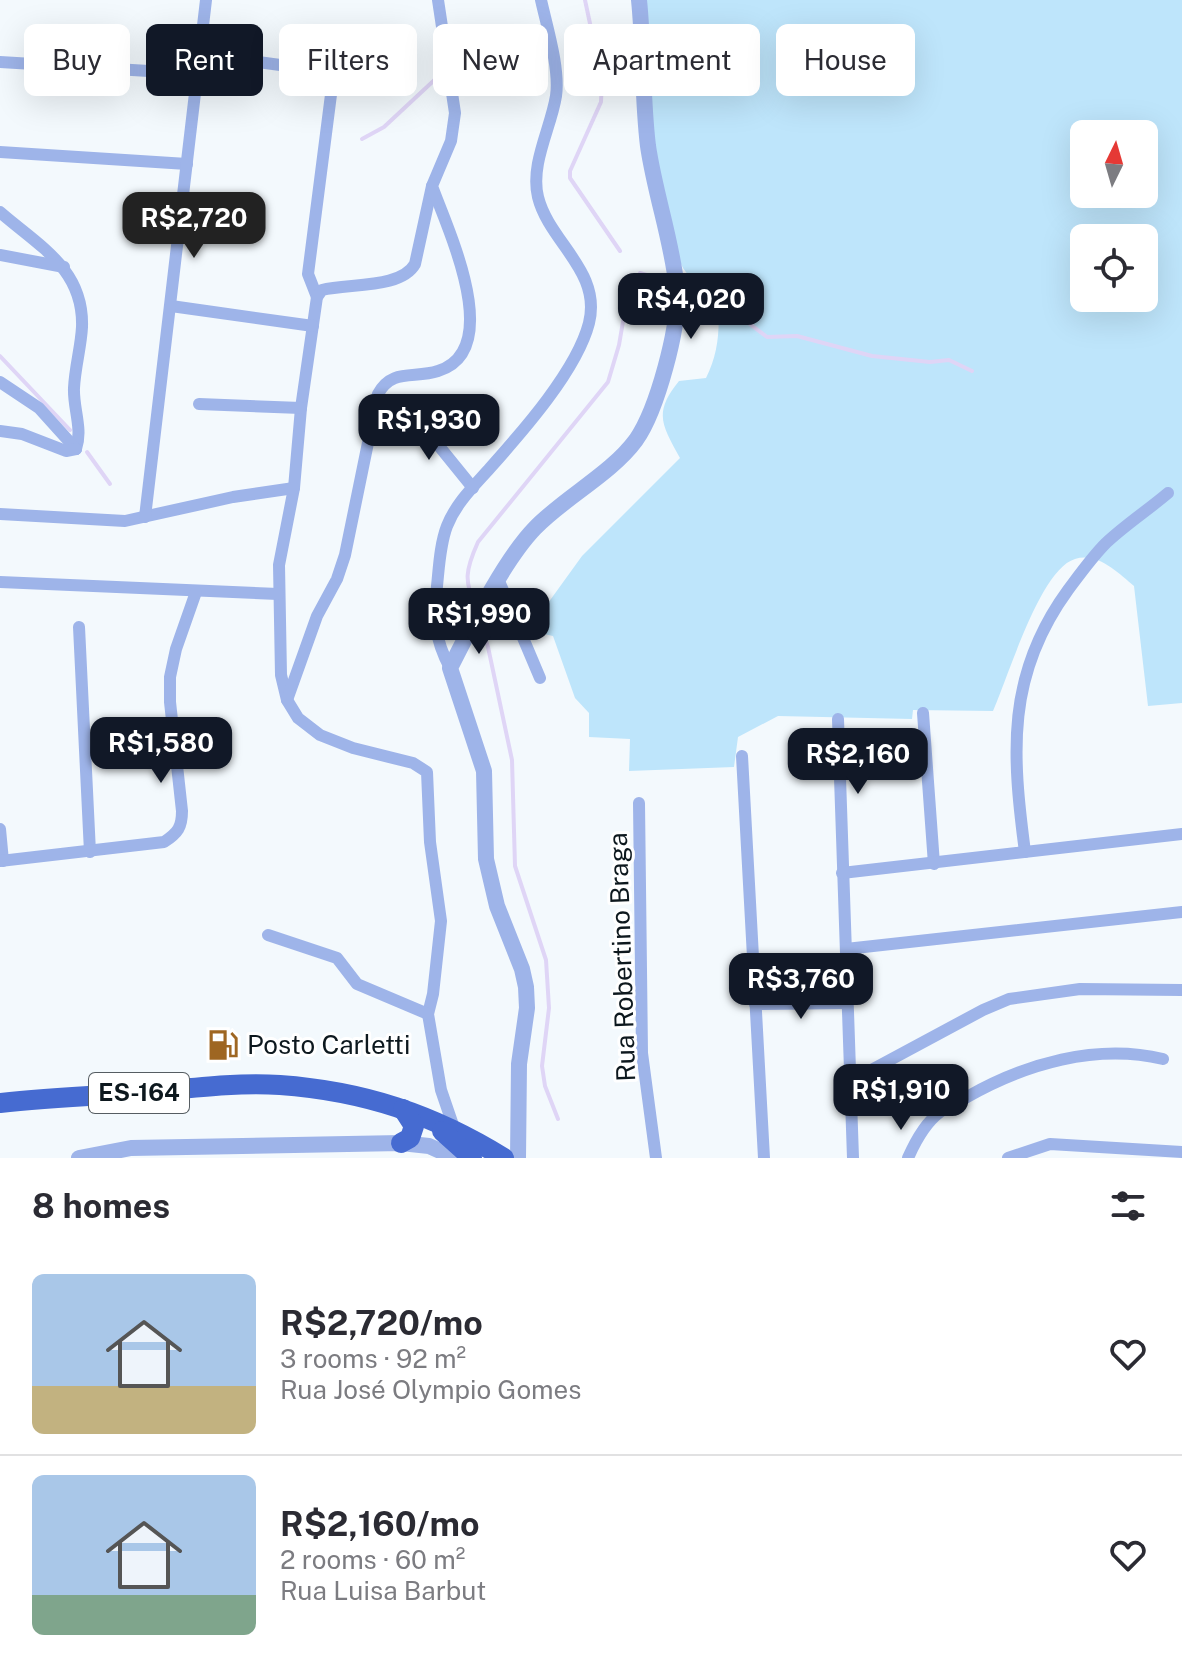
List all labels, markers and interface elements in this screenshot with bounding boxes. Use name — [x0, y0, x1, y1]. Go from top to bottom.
chip: Buy — [24, 24, 130, 96]
chip: Rent — [146, 24, 263, 96]
chip: Filters — [279, 24, 417, 96]
chip: New — [433, 24, 548, 96]
chip: Apartment — [564, 24, 760, 96]
chip: House — [776, 24, 915, 96]
north arrow — [1070, 120, 1158, 208]
map controls — [1070, 120, 1158, 312]
pin: R$2,720 — [120, 192, 268, 260]
text: R$2,720 — [141, 202, 248, 233]
button: locate — [1070, 224, 1158, 312]
pin: R$4,020 — [617, 273, 765, 341]
text: R$4,020 — [636, 283, 746, 314]
pin: R$1,930 — [355, 394, 503, 462]
text: R$1,930 — [376, 404, 482, 435]
pin: R$1,990 — [405, 588, 553, 656]
text: R$1,990 — [427, 598, 531, 629]
pin: R$1,580 — [87, 717, 235, 785]
text: R$1,580 — [108, 727, 214, 758]
pin: R$2,160 — [784, 728, 932, 796]
text: R$2,160 — [806, 738, 910, 769]
street label: Rua Robertino Braga — [602, 832, 641, 1082]
pin: R$3,760 — [727, 953, 875, 1021]
text: R$3,760 — [747, 963, 855, 994]
fuel station icon: Posto Carletti — [206, 1028, 240, 1062]
place label: Posto Carletti — [247, 1029, 410, 1060]
pin: R$1,910 — [827, 1064, 975, 1132]
road number: ES-164 — [89, 1073, 189, 1113]
text: R$1,910 — [851, 1074, 951, 1105]
icon: filters — [1106, 1184, 1150, 1228]
text: 8 homes — [32, 1186, 170, 1226]
text: R$2,720/mo — [280, 1303, 483, 1343]
icon: home — [96, 1306, 192, 1402]
icon: heart — [1106, 1332, 1150, 1376]
text: 3 rooms · 92 m² — [280, 1343, 466, 1374]
text: Rua José Olympio Gomes — [280, 1374, 581, 1405]
text: R$2,160/mo — [280, 1504, 480, 1544]
icon: home — [96, 1507, 192, 1603]
icon: heart — [1106, 1533, 1150, 1577]
text: 2 rooms · 60 m² — [280, 1544, 465, 1575]
text: Rua Luisa Barbut — [280, 1575, 486, 1606]

